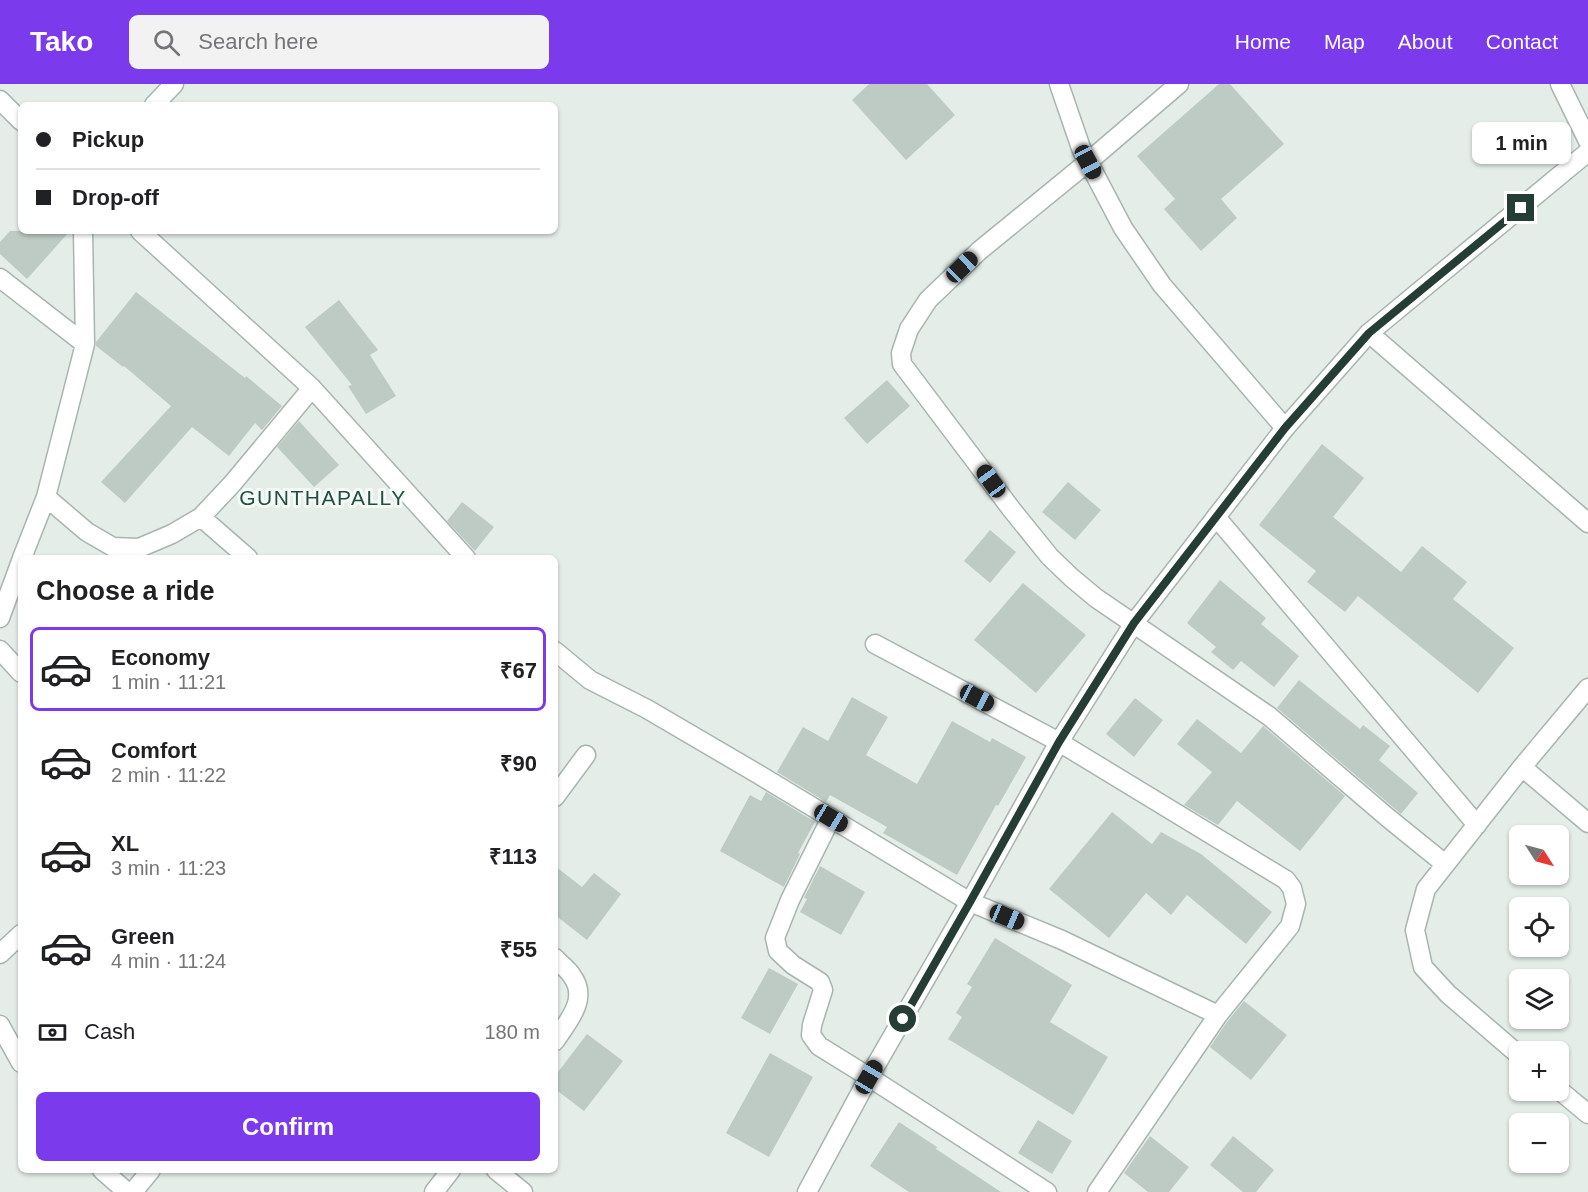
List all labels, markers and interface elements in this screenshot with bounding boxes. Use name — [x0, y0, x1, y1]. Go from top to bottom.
search box — [129, 15, 549, 69]
text: Tako — [30, 26, 93, 57]
icon: search — [150, 26, 183, 59]
text: Search here — [198, 29, 318, 54]
text: Home — [1235, 30, 1291, 53]
text: Map — [1324, 30, 1365, 53]
text: About — [1398, 30, 1453, 53]
text: Contact — [1486, 30, 1558, 53]
callout: 1 min — [1472, 121, 1570, 163]
text: Pickup — [72, 127, 144, 152]
text: 1 min — [1495, 132, 1548, 154]
car — [1072, 142, 1104, 182]
text: Drop-off — [72, 185, 159, 210]
route end — [1507, 194, 1534, 221]
car — [943, 248, 981, 286]
car — [973, 461, 1009, 501]
district label: GUNTHAPALLY — [239, 486, 407, 509]
text: Choose a ride — [36, 576, 215, 606]
icon: car — [39, 642, 93, 696]
text: Economy — [111, 645, 210, 670]
text: ₹67 — [500, 658, 537, 683]
text: 1 min · 11:21 — [111, 671, 226, 693]
car — [957, 682, 997, 714]
icon: car — [39, 735, 93, 789]
text: Comfort — [111, 738, 197, 763]
text: ₹90 — [500, 751, 537, 776]
text: 2 min · 11:22 — [111, 764, 226, 786]
car — [811, 801, 851, 835]
north arrow — [1509, 825, 1569, 885]
map controls — [1509, 825, 1569, 1173]
icon: car — [39, 828, 93, 882]
text: XL — [111, 831, 139, 856]
text: ₹113 — [489, 844, 537, 869]
text: 3 min · 11:23 — [111, 857, 226, 879]
button: locate — [1509, 897, 1569, 957]
car — [987, 902, 1027, 932]
icon: car — [39, 921, 93, 975]
text: Green — [111, 924, 175, 949]
text: ₹55 — [500, 937, 537, 962]
text: 4 min · 11:24 — [111, 950, 226, 972]
button: layers — [1509, 969, 1569, 1029]
route start — [889, 1005, 916, 1032]
icon: cash — [36, 1016, 69, 1049]
text: Cash — [84, 1019, 135, 1044]
text: 180 m — [484, 1021, 540, 1043]
button: + — [1509, 1041, 1569, 1101]
car — [852, 1057, 886, 1097]
button: Confirm — [36, 1092, 540, 1161]
button: − — [1509, 1113, 1569, 1173]

